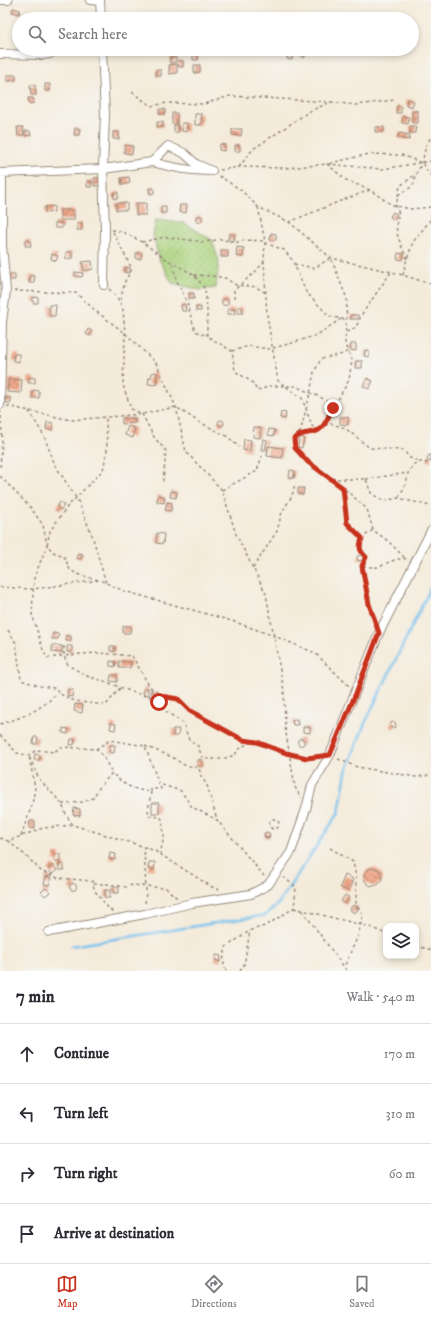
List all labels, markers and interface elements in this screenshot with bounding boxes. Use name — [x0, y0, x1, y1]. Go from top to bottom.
search box — [12, 12, 419, 56]
icon: search — [26, 23, 48, 45]
text: Search here — [58, 25, 127, 44]
route end — [324, 399, 342, 417]
route start — [150, 693, 168, 711]
map controls — [383, 923, 419, 959]
button: layers — [383, 923, 419, 959]
text: 7 min — [16, 986, 55, 1008]
text: Walk · 540 m — [346, 989, 415, 1005]
icon: ahead — [16, 1043, 38, 1065]
text: Continue — [54, 1044, 109, 1063]
text: 170 m — [384, 1046, 415, 1062]
icon: left — [16, 1103, 38, 1125]
text: Turn left — [54, 1104, 108, 1123]
text: 310 m — [386, 1106, 415, 1122]
icon: right — [16, 1163, 38, 1185]
text: Turn right — [54, 1164, 117, 1183]
text: 60 m — [389, 1166, 415, 1182]
icon: arrive — [16, 1223, 38, 1245]
text: Arrive at destination — [54, 1224, 174, 1243]
tab: Map — [56, 1273, 78, 1311]
tab: Directions — [191, 1273, 237, 1311]
tab: Saved — [349, 1273, 375, 1311]

